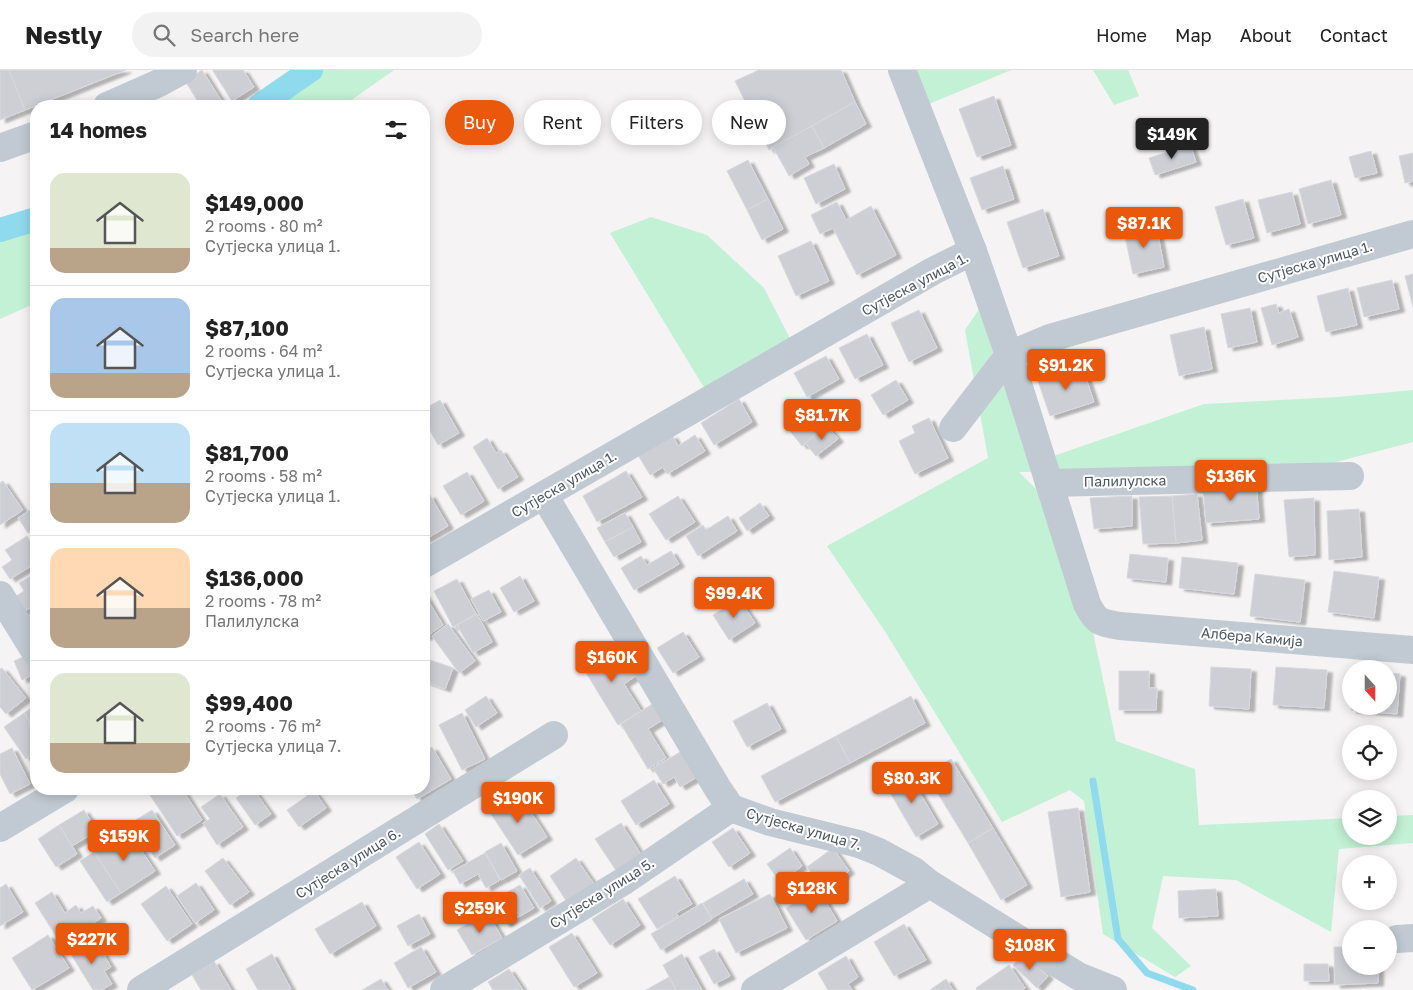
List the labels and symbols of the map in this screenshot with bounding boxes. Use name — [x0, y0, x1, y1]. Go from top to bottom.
pin: $149K — [1137, 118, 1207, 160]
pin: $87.1K — [1103, 206, 1185, 249]
street label: Сутјеска улица 1. — [1255, 237, 1374, 286]
street label: Сутјеска улица 1. — [858, 248, 971, 319]
pin: $91.2K — [1025, 348, 1107, 391]
pin: $81.7K — [781, 398, 863, 441]
street label: Сутјеска улица 1. — [508, 446, 619, 521]
pin: $136K — [1196, 460, 1266, 502]
street label: Палилулска — [1084, 471, 1166, 490]
pin: $99.4K — [693, 576, 775, 619]
street label: Албера Камија — [1200, 624, 1304, 649]
pin: $160K — [577, 640, 647, 683]
north arrow — [1342, 660, 1398, 715]
pin: $80.3K — [871, 762, 953, 804]
pin: $190K — [483, 782, 553, 824]
street label: Сутјеска улица 7. — [744, 804, 864, 853]
pin: $159K — [89, 820, 159, 862]
street label: Сутјеска улица 6. — [292, 823, 403, 902]
street label: Сутјеска улица 5. — [546, 854, 657, 932]
pin: $128K — [777, 872, 847, 914]
pin: $259K — [445, 892, 515, 934]
pin: $227K — [57, 922, 127, 965]
pin: $108K — [995, 928, 1065, 971]

